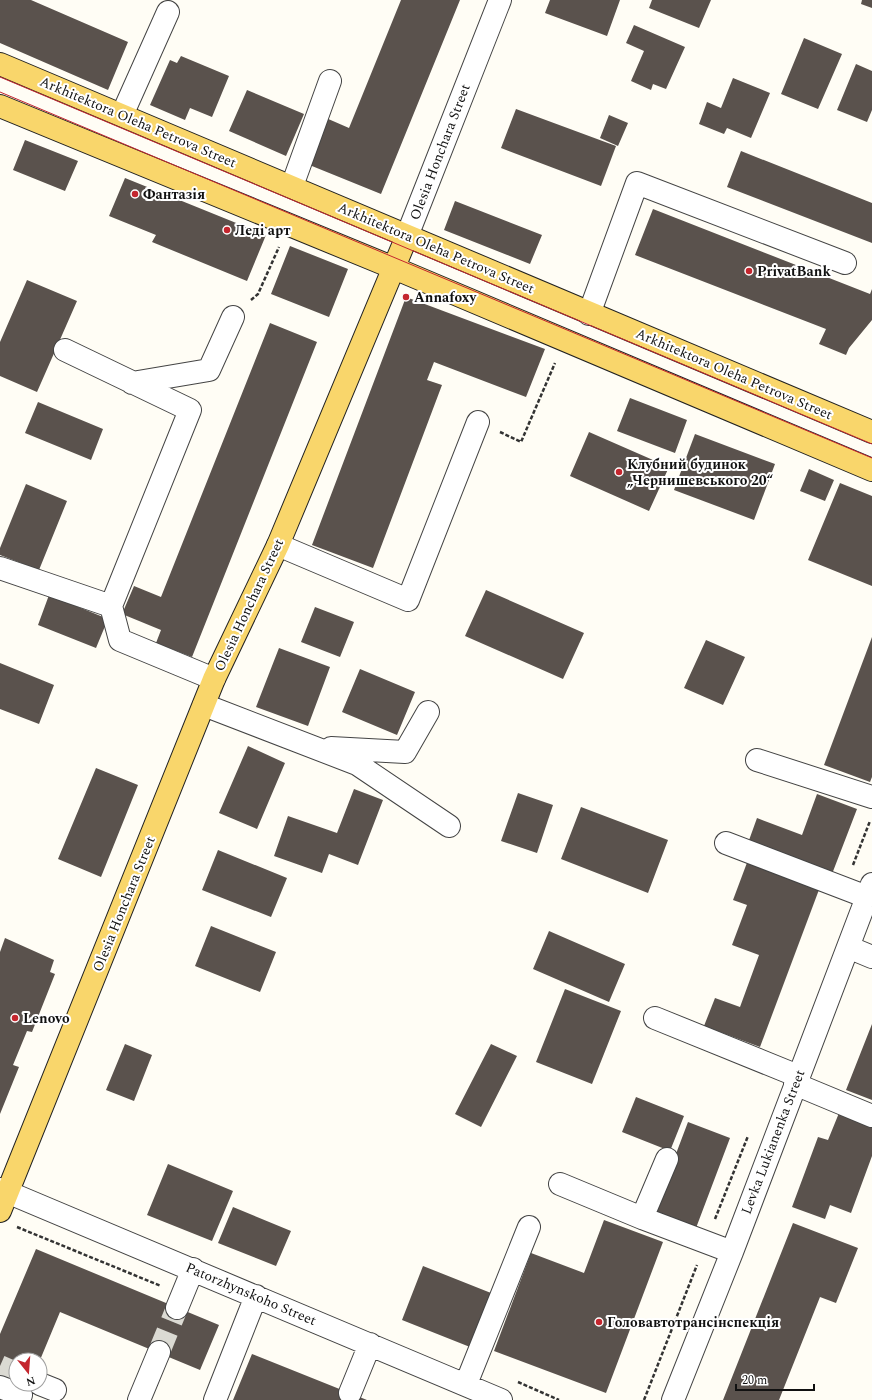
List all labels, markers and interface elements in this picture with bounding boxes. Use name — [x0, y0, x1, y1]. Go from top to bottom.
street label: Arkhitektora Oleha Petrova Street — [36, 71, 240, 173]
street label: Olesia Honchara Street — [404, 81, 476, 223]
place label: Фантазія — [143, 184, 205, 205]
marker: Фантазія — [130, 189, 140, 199]
street label: Arkhitektora Oleha Petrova Street — [334, 197, 538, 299]
place label: Леді арт — [235, 220, 290, 241]
marker: Леді арт — [222, 225, 232, 235]
place label: PrivatBank — [757, 261, 831, 282]
marker: PrivatBank — [744, 266, 754, 276]
place label: Annafoxy — [414, 287, 478, 308]
marker: Annafoxy — [401, 292, 411, 302]
street label: Arkhitektora Oleha Petrova Street — [632, 323, 836, 425]
place label: Клубний будинок „Чернишевського 20“ — [627, 454, 773, 491]
marker: Клубний будинок „Чернишевського 20“ — [614, 467, 624, 477]
street label: Olesia Honchara Street — [209, 535, 289, 675]
street label: Olesia Honchara Street — [87, 833, 161, 975]
place label: Lenovo — [23, 1008, 70, 1029]
marker: Lenovo — [10, 1013, 20, 1023]
street label: Levka Lukianenka Street — [736, 1067, 810, 1217]
street label: Patorzhynskoho Street — [182, 1257, 320, 1331]
place label: Головавтотрансінспекція — [607, 1312, 779, 1333]
marker: Головавтотрансінспекція — [594, 1317, 604, 1327]
north arrow — [8, 1352, 48, 1392]
scale bar — [736, 1366, 814, 1392]
text: 20 m — [742, 1371, 767, 1390]
text: N — [24, 1372, 38, 1391]

